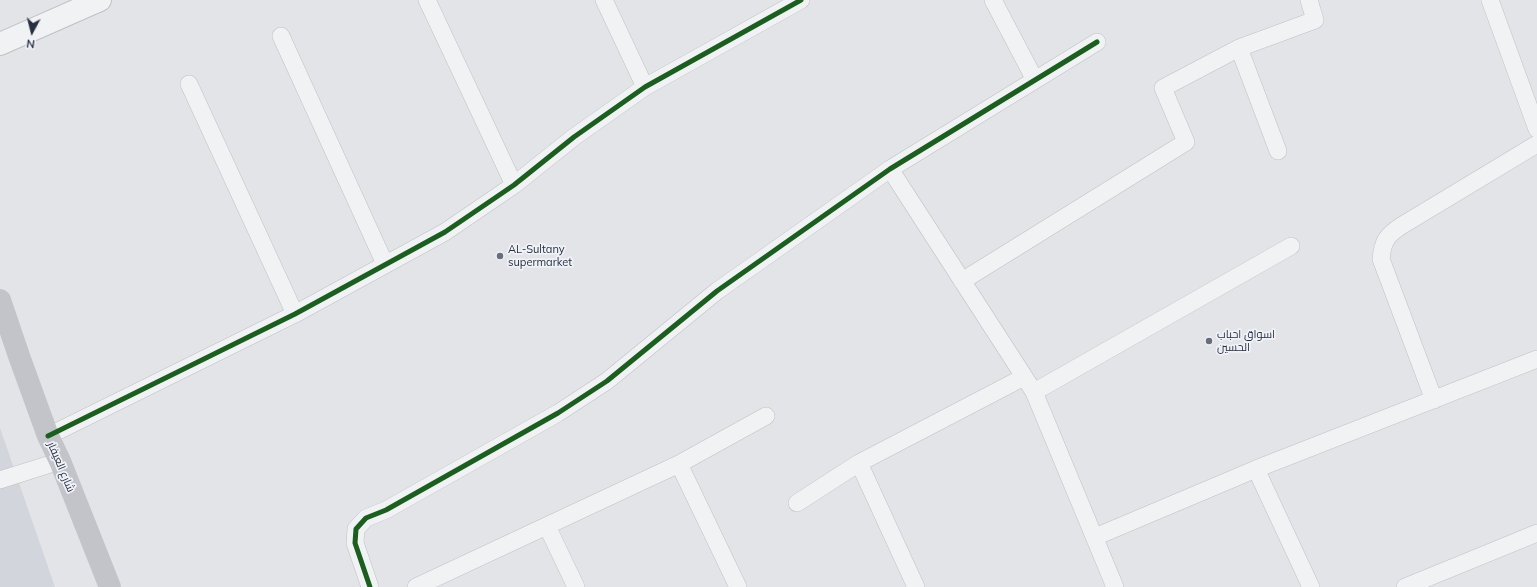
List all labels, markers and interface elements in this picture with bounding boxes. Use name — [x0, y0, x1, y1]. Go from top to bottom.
north arrow — [12, 12, 52, 52]
text: N — [26, 36, 36, 51]
place label: AL-Sultany supermarket — [508, 243, 572, 269]
marker: AL-Sultany supermarket — [495, 251, 505, 261]
place label: اسواق احباب الحسين — [1217, 328, 1275, 354]
marker: اسواق احباب الحسين — [1204, 336, 1214, 346]
street label: شارع العيفار — [44, 440, 78, 494]

